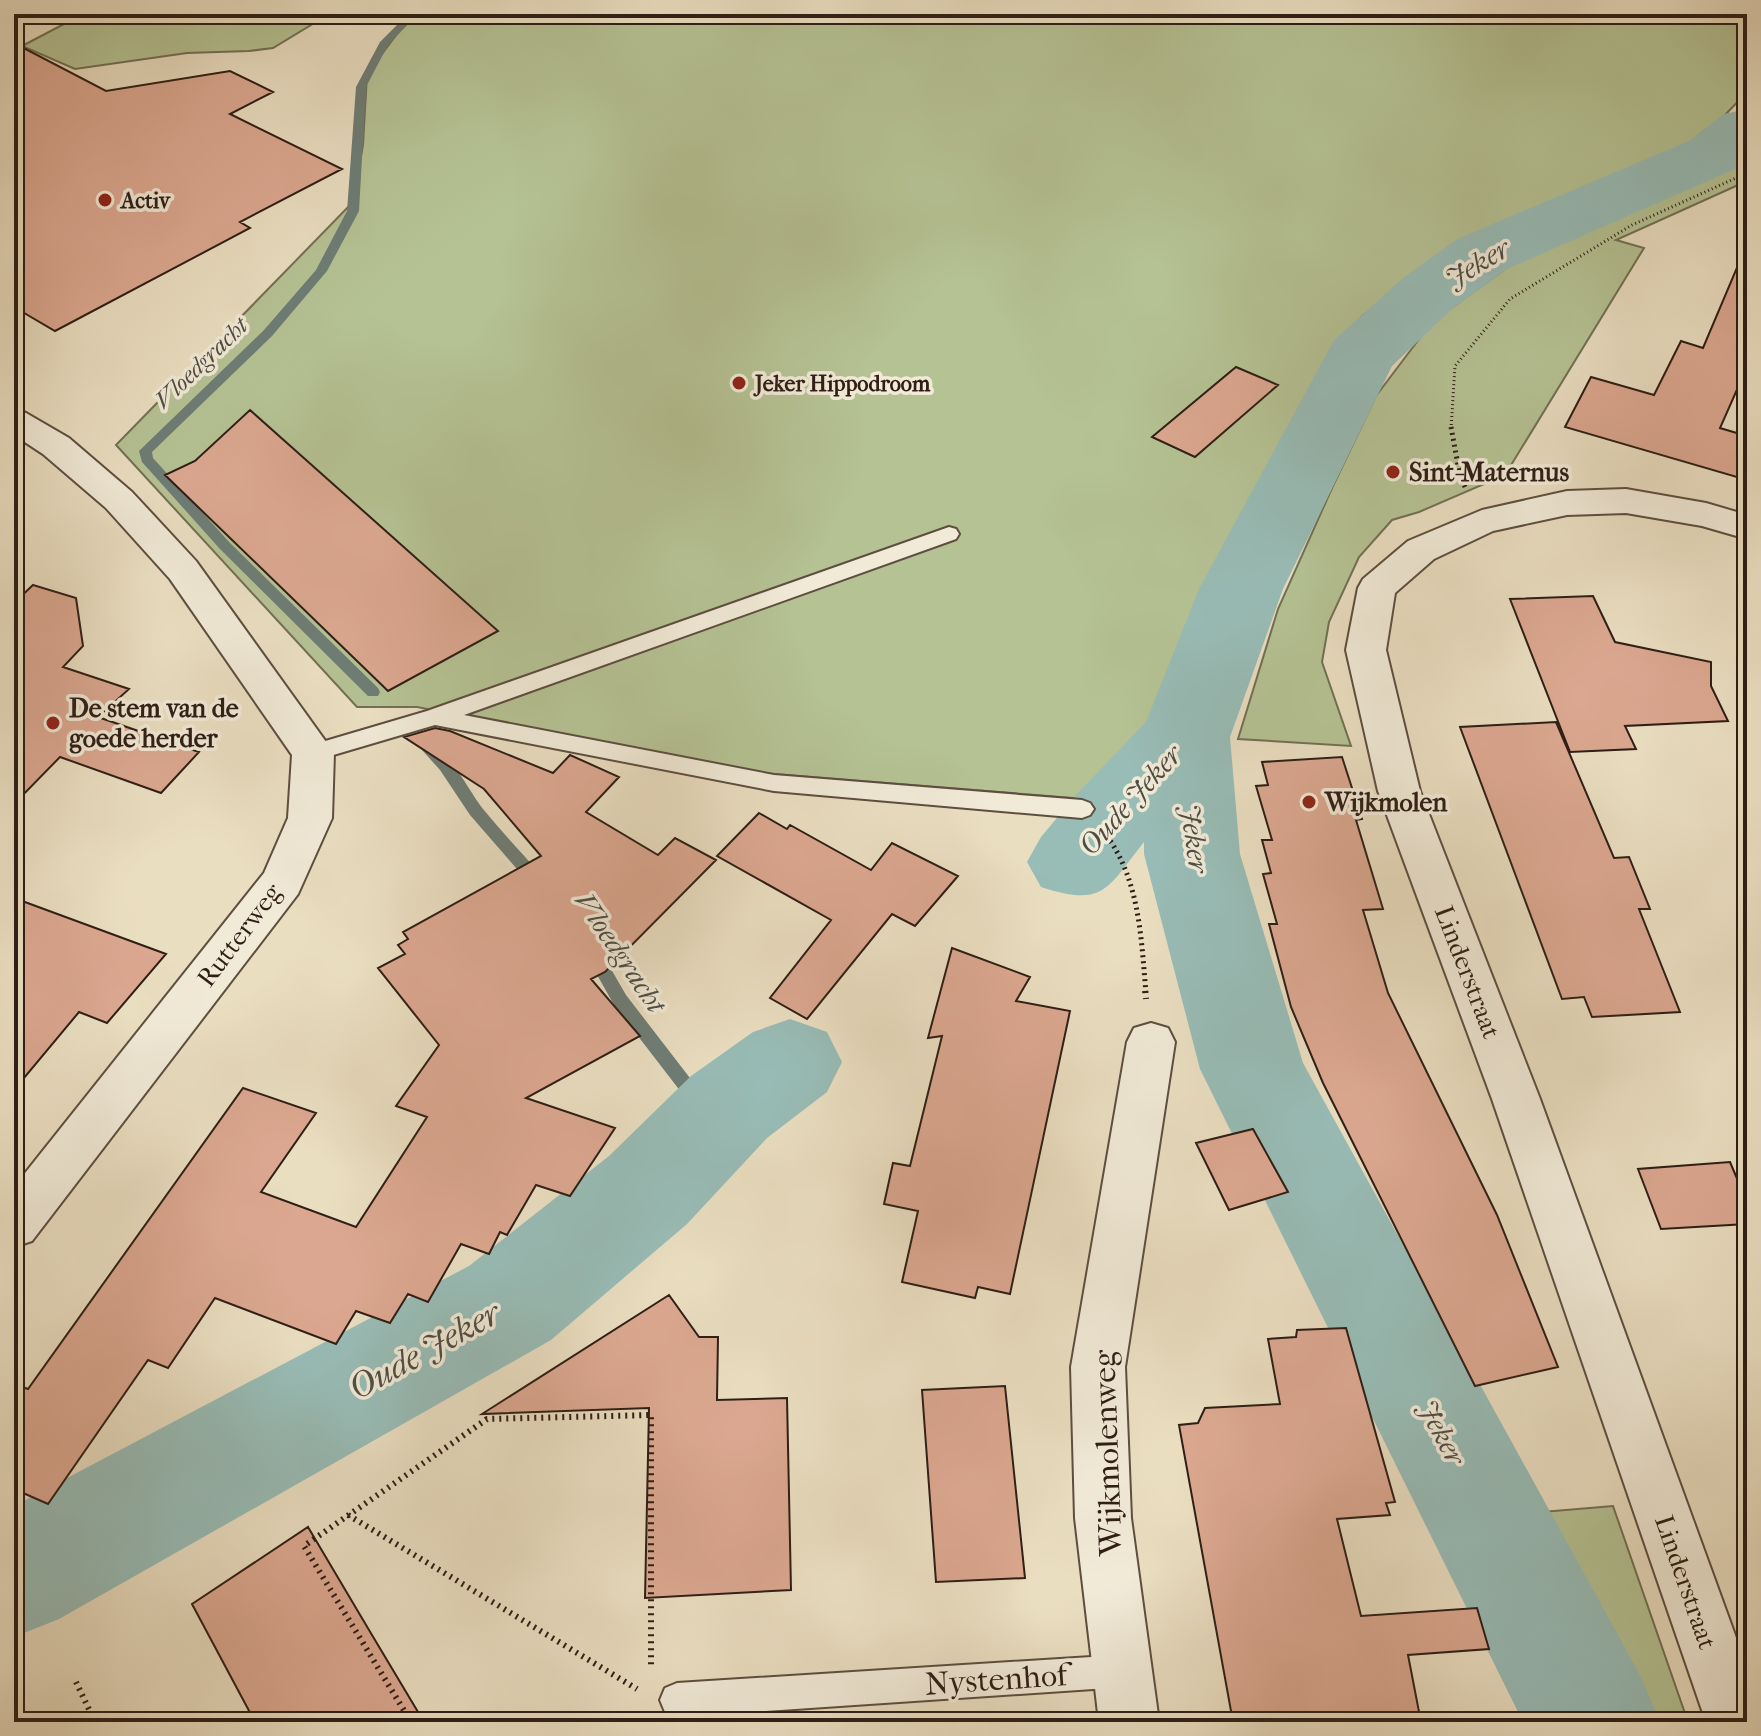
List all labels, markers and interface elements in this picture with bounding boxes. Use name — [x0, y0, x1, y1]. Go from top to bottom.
place label: Activ — [119, 188, 171, 214]
marker: Activ — [96, 191, 114, 209]
water label: Jeker — [1439, 230, 1517, 295]
water label: Vloedgracht — [149, 310, 255, 414]
place label: Jeker Hippodroom — [753, 371, 931, 397]
marker: Jeker Hippodroom — [730, 374, 748, 392]
place label: Sint-Maternus — [1409, 457, 1569, 488]
marker: Sint-Maternus — [1384, 463, 1402, 481]
place label: De stem van de goede herder — [69, 693, 239, 754]
marker: De stem van de goede herder — [44, 714, 62, 732]
water label: Oude Jeker — [1072, 737, 1190, 862]
place label: Wijkmolen — [1324, 787, 1448, 818]
marker: Wijkmolen — [1300, 793, 1318, 811]
water label: Jeker — [1173, 802, 1216, 877]
street label: Rutterweg — [191, 877, 289, 993]
water label: Vloedgracht — [568, 886, 674, 1020]
street label: Linderstraat — [1428, 901, 1507, 1044]
water label: Oude Jeker — [342, 1292, 509, 1409]
street label: Wijkmolenweg — [1085, 1348, 1130, 1558]
water label: Jeker — [1411, 1394, 1473, 1473]
street label: Linderstraat — [1648, 1511, 1723, 1654]
street label: Nystenhof — [924, 1656, 1075, 1703]

